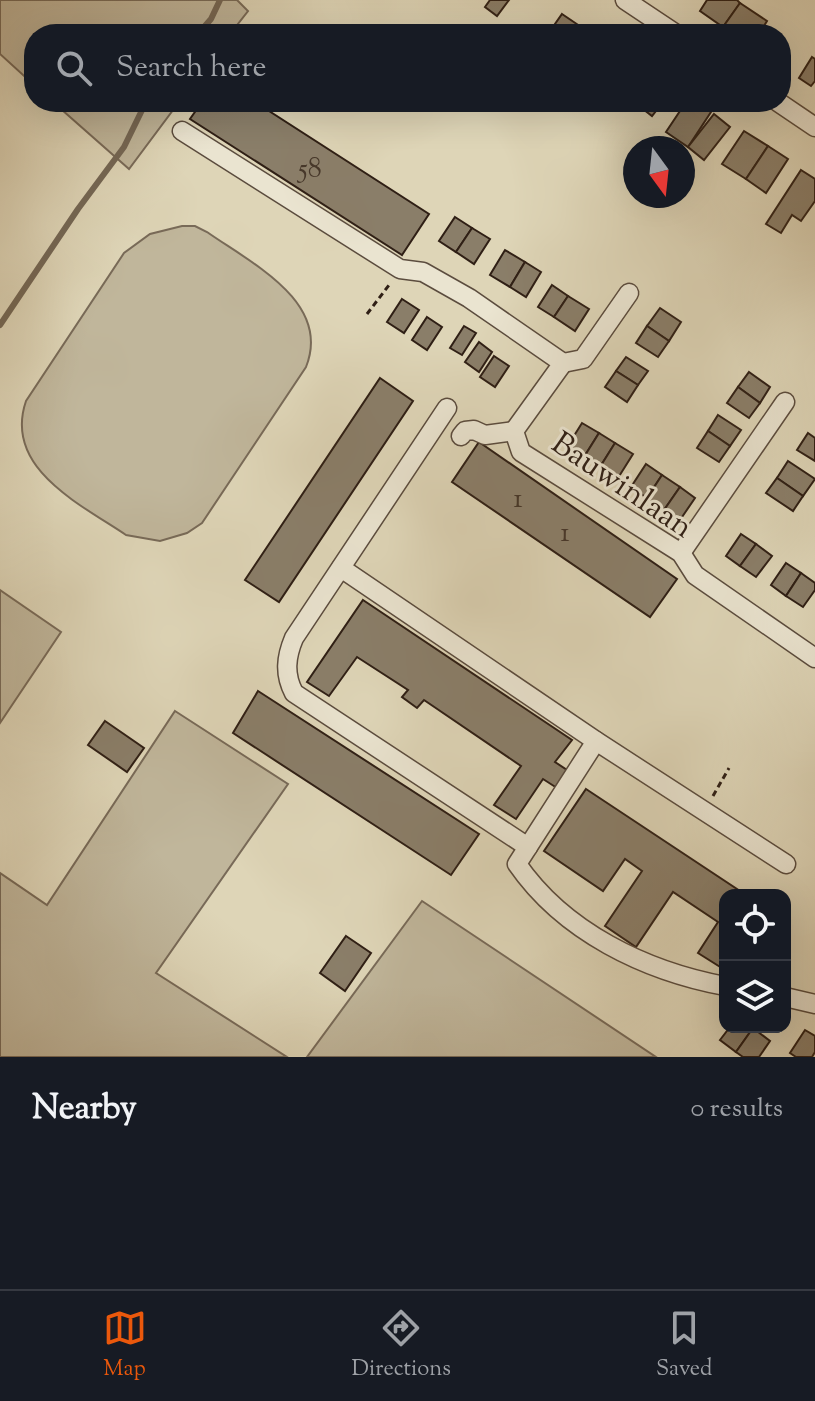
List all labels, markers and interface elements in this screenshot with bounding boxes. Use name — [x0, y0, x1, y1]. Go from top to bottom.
search box — [24, 24, 791, 112]
icon: search — [52, 46, 96, 90]
text: Search here — [116, 47, 266, 90]
north arrow — [623, 136, 695, 208]
house number: 58 — [296, 150, 322, 190]
street label: Bauwinlaan — [541, 422, 701, 551]
house number: 1 — [513, 480, 523, 520]
house number: 1 — [560, 514, 570, 554]
map controls — [719, 889, 791, 1033]
button: locate — [719, 889, 791, 961]
button: layers — [719, 961, 791, 1033]
text: Nearby — [32, 1085, 137, 1134]
text: 0 results — [691, 1091, 783, 1128]
tab: Map — [103, 1306, 147, 1386]
tab: Directions — [352, 1306, 451, 1386]
tab: Saved — [656, 1306, 712, 1386]

